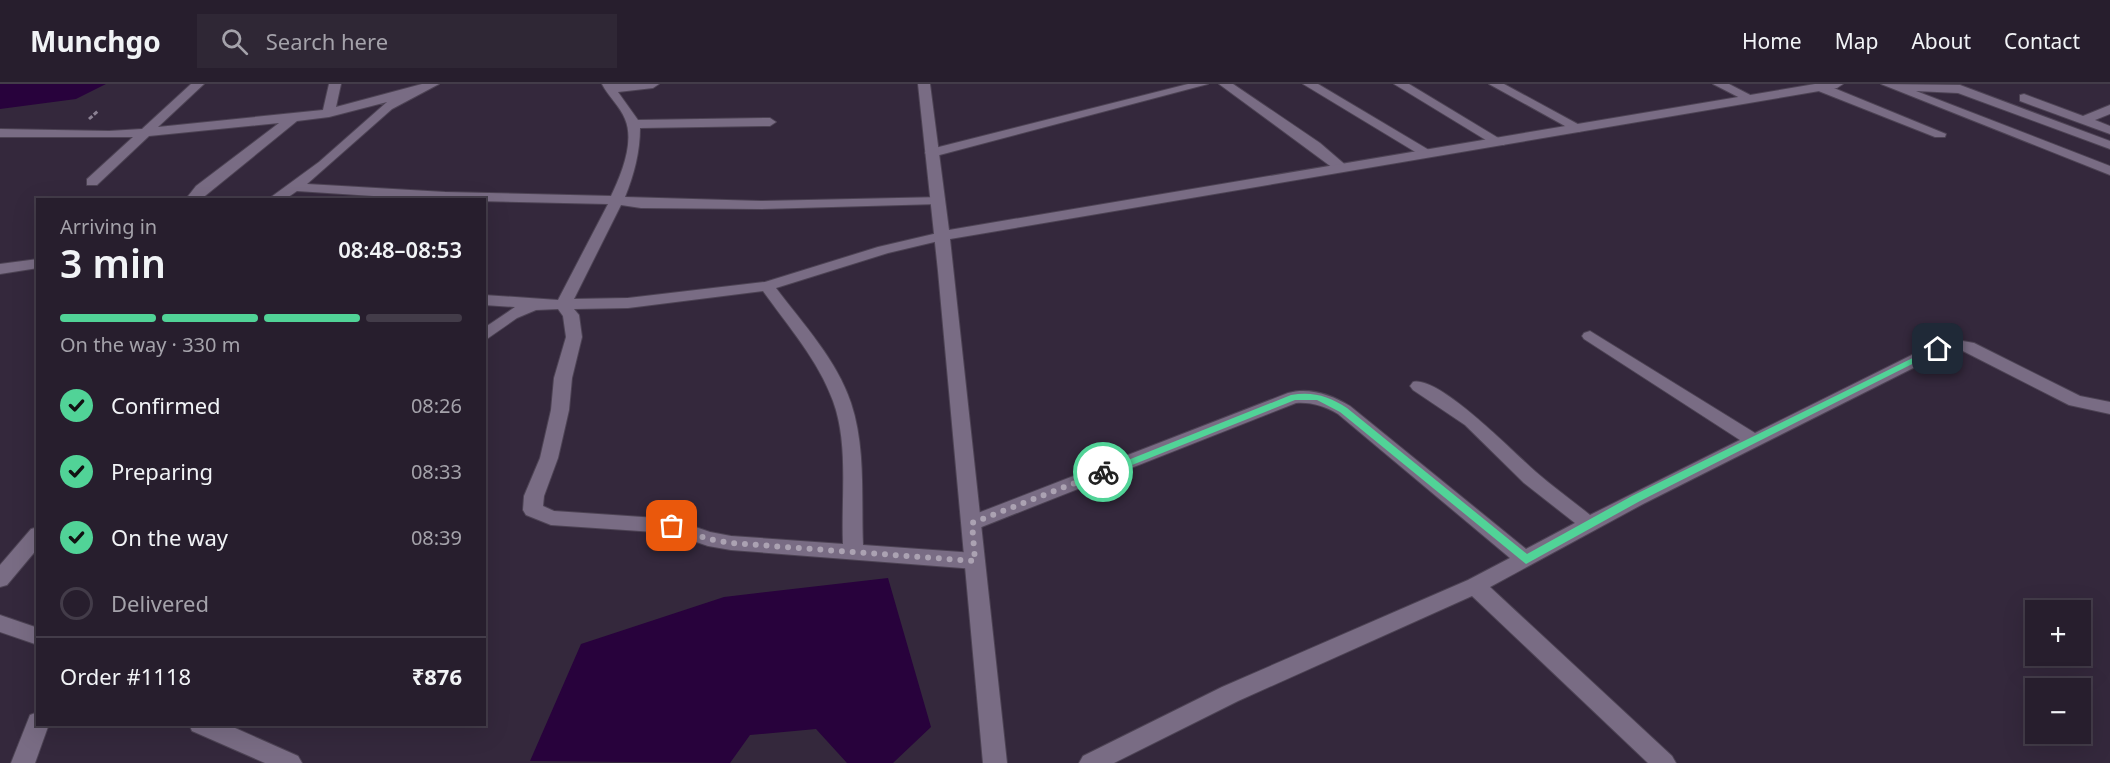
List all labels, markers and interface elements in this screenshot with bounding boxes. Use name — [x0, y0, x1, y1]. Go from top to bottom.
search box — [197, 14, 617, 68]
text: Munchgo — [30, 22, 161, 60]
icon: search — [218, 25, 251, 58]
text: Search here — [266, 26, 388, 56]
text: Home — [1742, 27, 1802, 55]
text: Map — [1835, 27, 1878, 55]
text: About — [1911, 27, 1971, 55]
text: Contact — [2004, 27, 2080, 55]
text: Arriving in — [60, 213, 157, 240]
text: 08:48–08:53 — [338, 234, 462, 264]
text: 3 min — [60, 236, 166, 289]
pin — [1912, 323, 1963, 374]
text: On the way · 330 m — [60, 331, 240, 358]
icon: home — [1921, 332, 1954, 365]
icon: check — [60, 389, 93, 422]
text: Confirmed — [111, 390, 221, 420]
text: 08:26 — [411, 392, 462, 419]
courier — [1073, 442, 1133, 502]
icon: check — [60, 455, 93, 488]
text: Preparing — [111, 456, 213, 486]
icon: bike — [1087, 456, 1120, 489]
text: 08:33 — [411, 458, 462, 485]
pin — [646, 500, 697, 551]
icon: bag — [655, 509, 688, 542]
icon: check — [60, 521, 93, 554]
text: On the way — [111, 522, 228, 552]
text: 08:39 — [411, 524, 462, 551]
text: Delivered — [111, 588, 209, 618]
map controls — [2025, 600, 2091, 744]
button: + — [2025, 600, 2091, 666]
text: Order #1118 — [60, 661, 191, 691]
text: ₹876 — [412, 661, 462, 691]
button: − — [2025, 678, 2091, 744]

